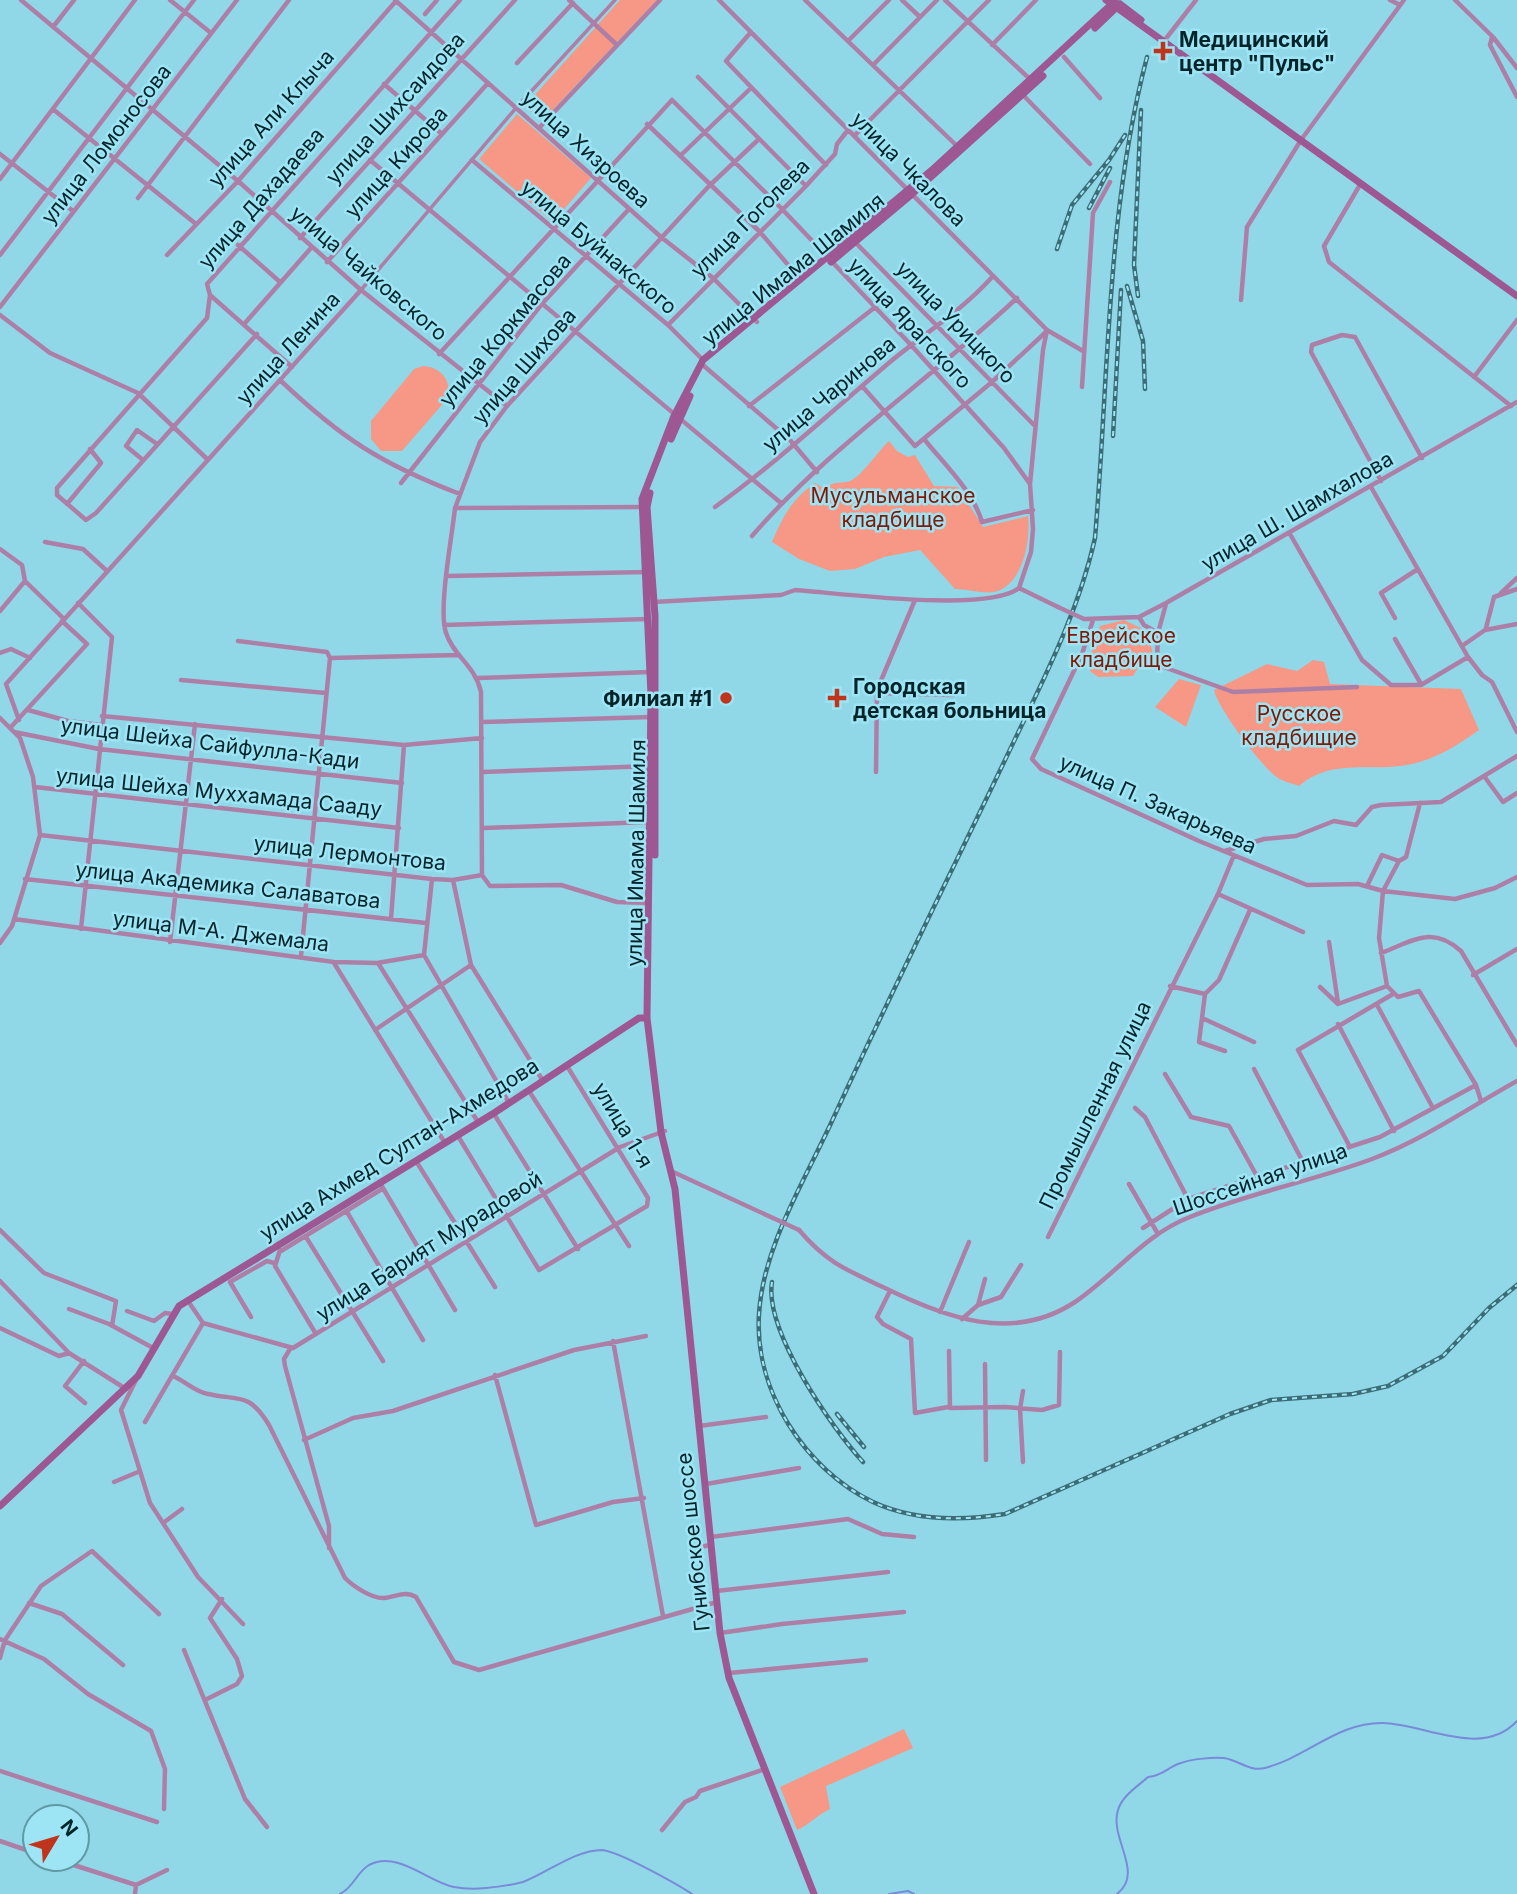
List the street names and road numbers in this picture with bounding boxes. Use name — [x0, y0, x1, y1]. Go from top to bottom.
street label: улица Шихсаидова — [320, 27, 470, 189]
street label: улица Али Клыча — [203, 44, 339, 192]
street label: улица Ломоносова — [36, 59, 176, 229]
street label: улица Хизроева — [517, 85, 655, 213]
street label: улица Кирова — [339, 101, 453, 223]
street label: улица Чкалова — [846, 106, 972, 232]
street label: улица Дахадаева — [193, 122, 329, 274]
street label: улица Гоголева — [685, 153, 815, 283]
street label: улица Буйнакского — [516, 175, 682, 319]
street label: улица Имама Шамиля — [697, 188, 889, 350]
street label: улица Чайковского — [286, 200, 452, 346]
street label: улица Коркмасова — [434, 248, 576, 412]
street label: улица Ярагского — [843, 252, 977, 394]
street label: улица Урицкого — [891, 256, 1021, 388]
street label: улица Ленина — [231, 287, 345, 409]
street label: улица Шихова — [467, 303, 581, 429]
street label: улица Чаринова — [757, 331, 901, 457]
street label: улица Ш. Шамхалова — [1197, 446, 1397, 576]
street label: улица Шейха Сайфулла-Кади — [59, 712, 361, 774]
street label: улица Имама Шамиля — [622, 739, 650, 967]
street label: улица П. Закарьяева — [1056, 749, 1260, 859]
street label: улица Шейха Муххамада Сааду — [55, 762, 384, 822]
street label: улица Лермонтова — [253, 830, 447, 876]
street label: улица Академика Салаватова — [74, 857, 382, 913]
street label: улица М-А. Джемала — [111, 905, 331, 957]
street label: Промышленная улица — [1034, 997, 1156, 1213]
street label: улица Ахмед Султан-Ахмедова — [255, 1053, 543, 1245]
street label: улица 1-я — [588, 1078, 658, 1172]
street label: Шоссейная улица — [1170, 1137, 1350, 1221]
street label: улица Барият Мурадовой — [311, 1166, 547, 1326]
street label: Гунибское шоссе — [671, 1451, 715, 1633]

